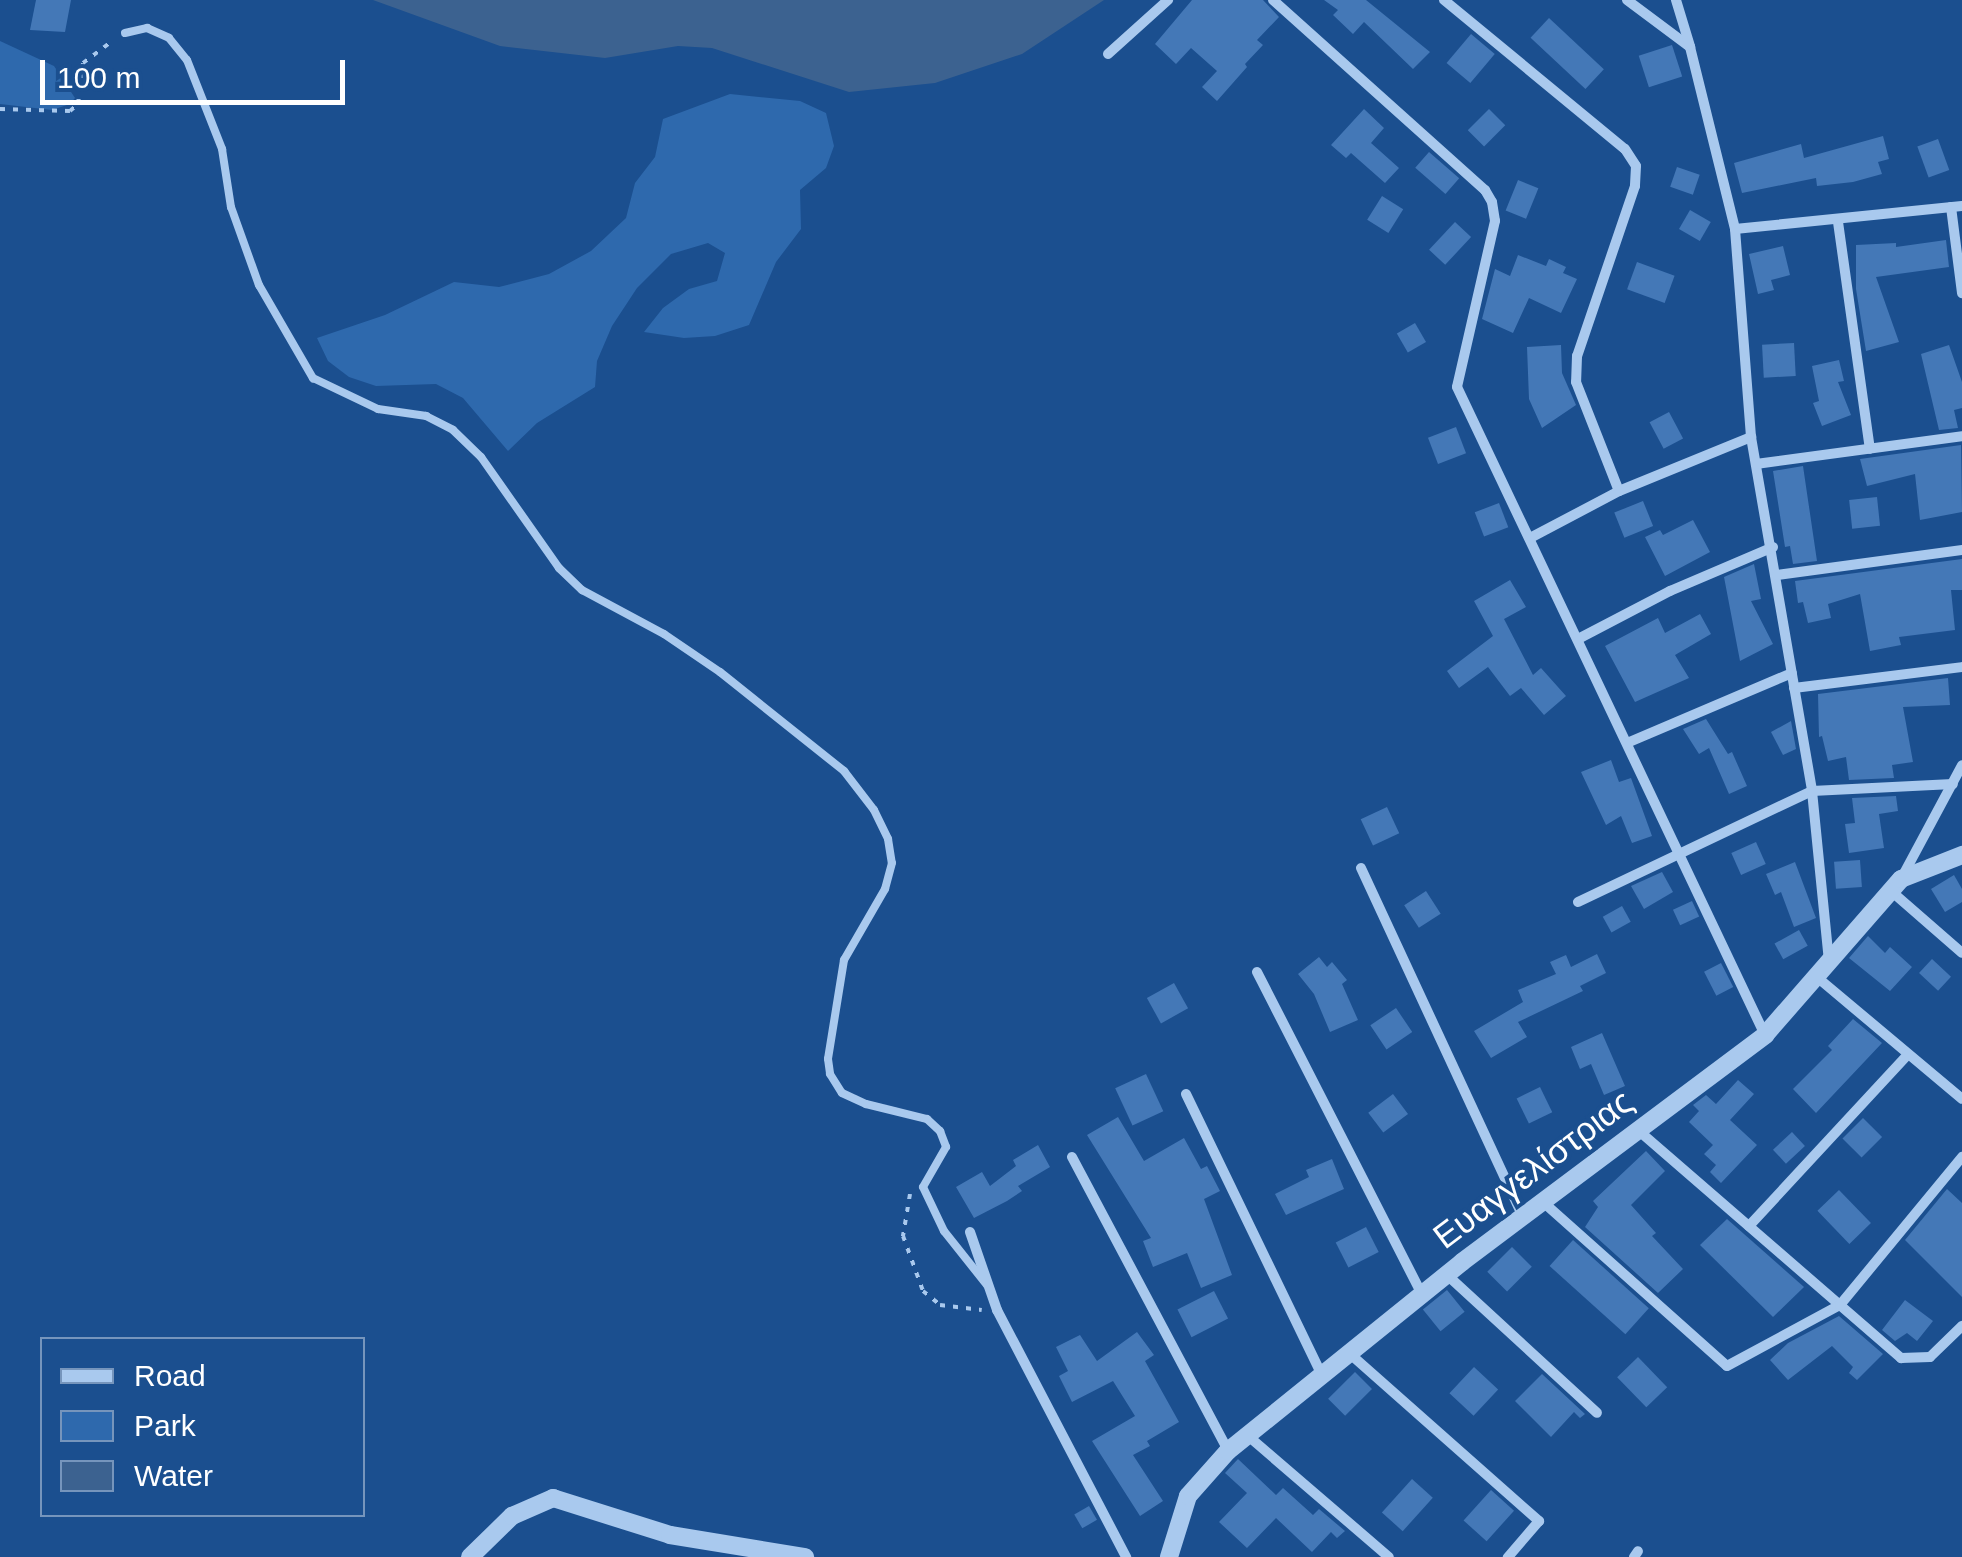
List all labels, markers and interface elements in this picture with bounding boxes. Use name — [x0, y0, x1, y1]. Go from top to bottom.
scale bar — [45, 40, 350, 102]
text: 100 m — [57, 61, 140, 94]
street label: Ευαγγελίστριας — [1425, 1080, 1641, 1258]
legend — [40, 1337, 365, 1517]
text: Road — [134, 1359, 206, 1392]
text: Park — [134, 1409, 196, 1442]
text: Water — [134, 1459, 213, 1492]

